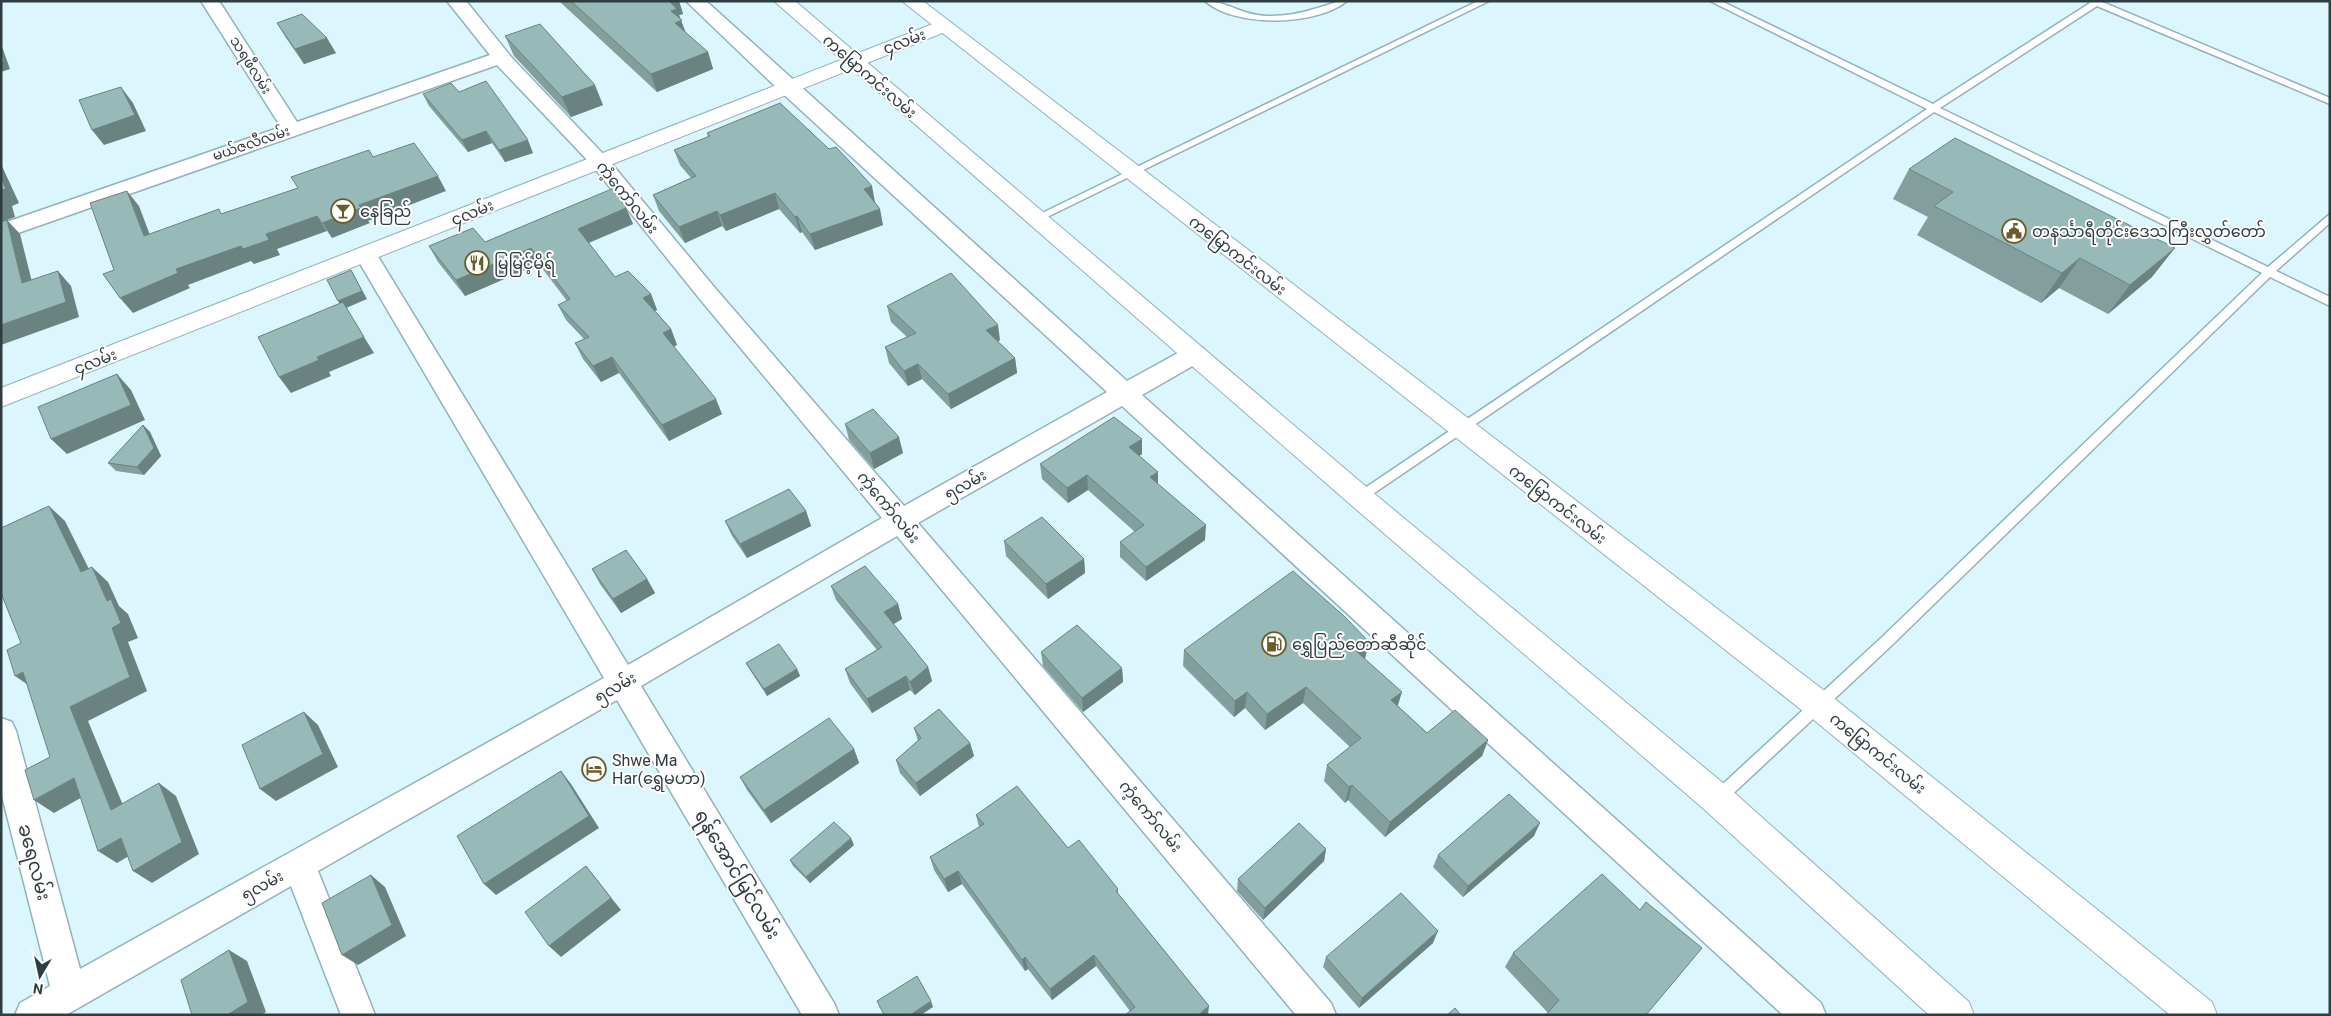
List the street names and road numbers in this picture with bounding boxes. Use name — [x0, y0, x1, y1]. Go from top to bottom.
street label: ၄လမ်း — [879, 23, 930, 62]
street label: ကမြောကင်းလမ်း — [816, 29, 922, 125]
street label: သရဖီလမ်း — [224, 32, 277, 99]
street label: မယ်ဇလီလမ်း — [210, 120, 292, 164]
street label: ကံ့ကော်လမ်း — [592, 156, 664, 238]
street label: ၄လမ်း — [447, 194, 498, 233]
street label: ကမြောကင်းလမ်း — [1183, 210, 1291, 302]
street label: ၄လမ်း — [70, 343, 121, 382]
street label: ကမြောကင်းလမ်း — [1503, 459, 1611, 551]
street label: ၅လမ်း — [940, 463, 992, 507]
street label: ကံ့ကော်လမ်း — [852, 466, 926, 548]
street label: ၅လမ်း — [590, 666, 642, 710]
street label: ကမြောကင်းလမ်း — [1823, 707, 1931, 801]
street label: ကံ့ကော်လမ်း — [1114, 775, 1188, 857]
street label: ရန်အောင်မြင်လမ်း — [686, 804, 788, 945]
street label: ခရေလမ်း — [9, 820, 59, 904]
street label: ၅လမ်း — [237, 864, 289, 908]

